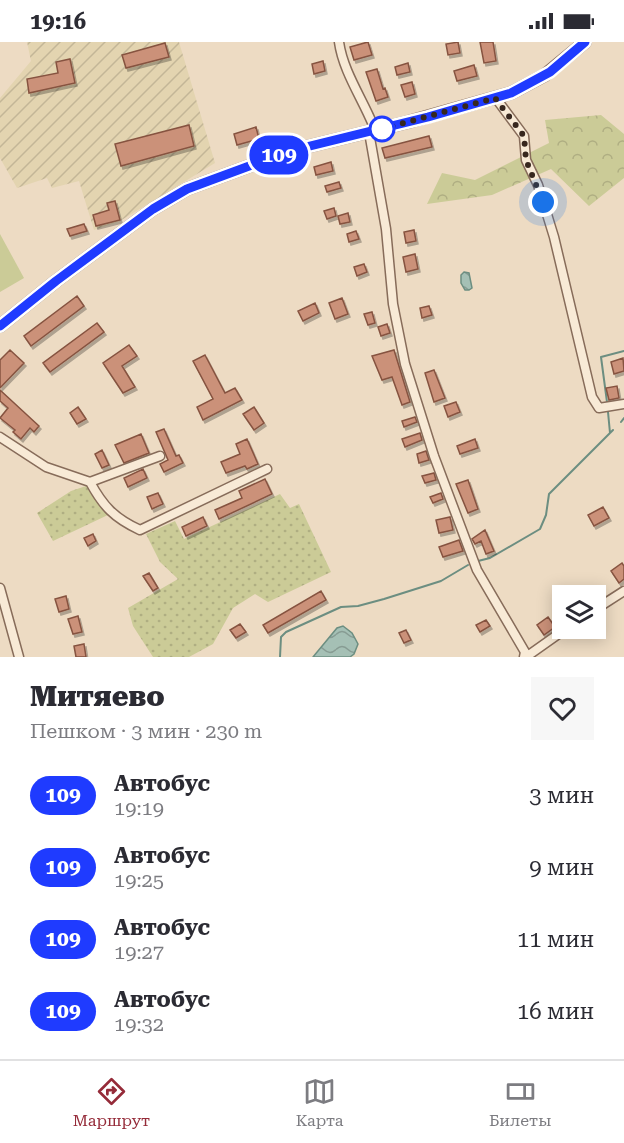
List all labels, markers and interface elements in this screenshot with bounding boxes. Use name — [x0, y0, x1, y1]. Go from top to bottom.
text: 19:16 — [30, 9, 86, 34]
unlabelled marker — [369, 116, 395, 142]
line badge: 109 — [244, 136, 314, 174]
text: 109 — [261, 143, 297, 167]
your location — [528, 187, 558, 217]
map controls — [552, 585, 606, 639]
button: layers — [552, 585, 606, 639]
button: heart — [531, 677, 594, 740]
text: Митяево — [30, 680, 165, 713]
text: Пешком · 3 мин · 230 m — [30, 719, 262, 743]
text: Автобус — [114, 771, 210, 796]
text: 109 — [45, 783, 81, 807]
text: 3 мин — [529, 783, 594, 808]
text: 19:19 — [114, 796, 164, 820]
text: Автобус — [114, 843, 210, 868]
text: 109 — [45, 855, 81, 879]
text: 9 мин — [529, 855, 594, 880]
text: 19:25 — [114, 868, 164, 892]
text: Автобус — [114, 915, 210, 940]
text: 109 — [45, 927, 81, 951]
text: 11 мин — [517, 927, 594, 952]
text: 19:27 — [114, 940, 164, 964]
text: Автобус — [114, 987, 210, 1012]
text: 109 — [45, 999, 81, 1023]
text: 16 мин — [517, 999, 594, 1024]
text: 19:32 — [114, 1012, 164, 1036]
tab: Маршрут — [73, 1075, 150, 1130]
tab: Карта — [296, 1075, 344, 1130]
tab: Билеты — [489, 1075, 551, 1130]

